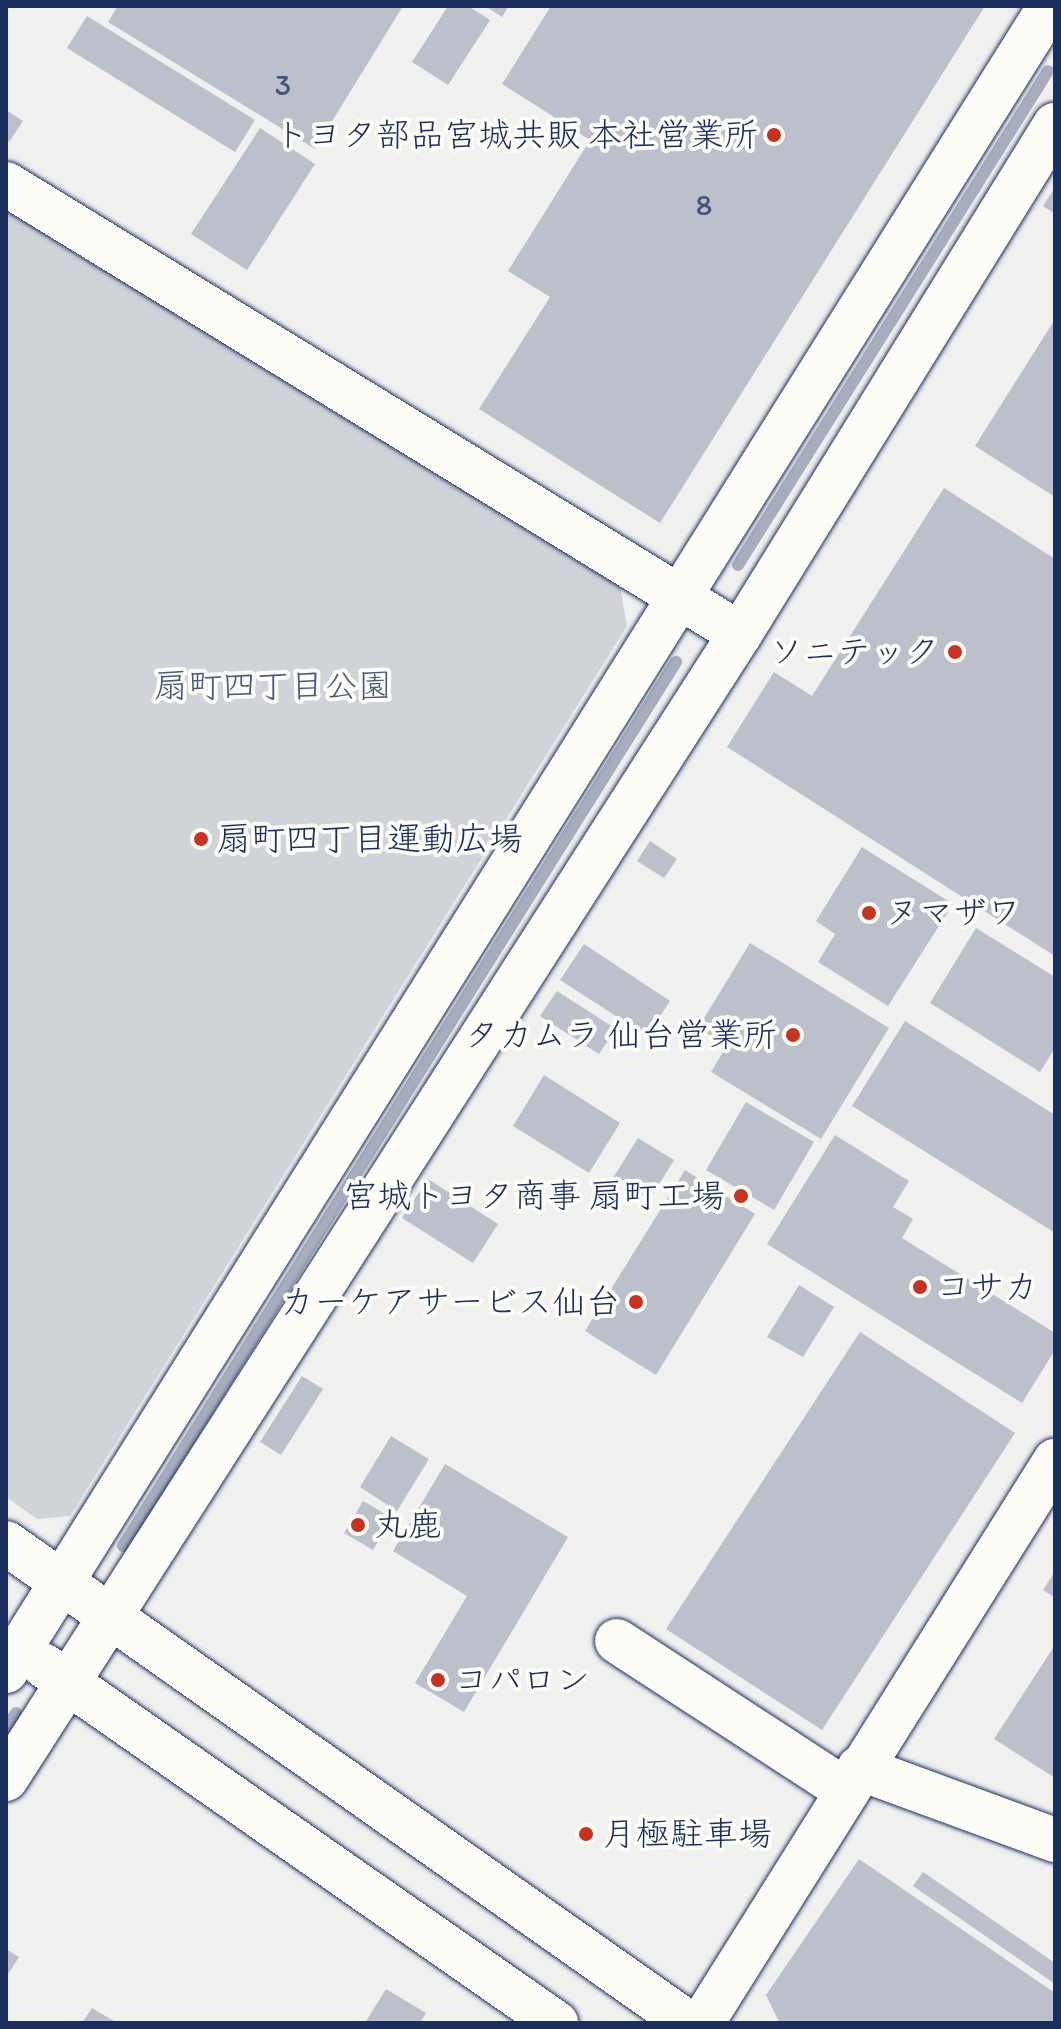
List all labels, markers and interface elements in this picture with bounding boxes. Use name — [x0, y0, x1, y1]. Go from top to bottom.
house number: 3 — [275, 67, 291, 103]
place label: トヨタ部品宮城共販 本社営業所 — [274, 115, 758, 155]
marker: トヨタ部品宮城共販 本社営業所 — [765, 126, 783, 144]
house number: 8 — [696, 187, 712, 223]
place label: ソニテック — [769, 632, 939, 672]
marker: ソニテック — [946, 643, 964, 661]
park label: 扇町四丁目公園 — [154, 666, 392, 706]
place label: 扇町四丁目運動広場 — [217, 819, 523, 859]
marker: 扇町四丁目運動広場 — [192, 830, 210, 848]
place label: ヌマザワ — [885, 893, 1021, 933]
marker: ヌマザワ — [860, 904, 878, 922]
place label: タカムラ 仙台営業所 — [463, 1015, 777, 1055]
marker: タカムラ 仙台営業所 — [784, 1026, 802, 1044]
place label: 宮城トヨタ商事 扇町工場 — [343, 1176, 725, 1216]
marker: 宮城トヨタ商事 扇町工場 — [732, 1187, 750, 1205]
place label: コサカ — [936, 1267, 1038, 1307]
marker: コサカ — [911, 1278, 929, 1296]
place label: カーケアサービス仙台 — [280, 1282, 620, 1322]
marker: カーケアサービス仙台 — [627, 1293, 645, 1311]
place label: 丸鹿 — [374, 1505, 442, 1545]
marker: 丸鹿 — [349, 1516, 367, 1534]
place label: コパロン — [454, 1660, 590, 1700]
marker: コパロン — [429, 1671, 447, 1689]
place label: 月極駐車場 — [602, 1814, 772, 1854]
marker: 月極駐車場 — [577, 1825, 595, 1843]

